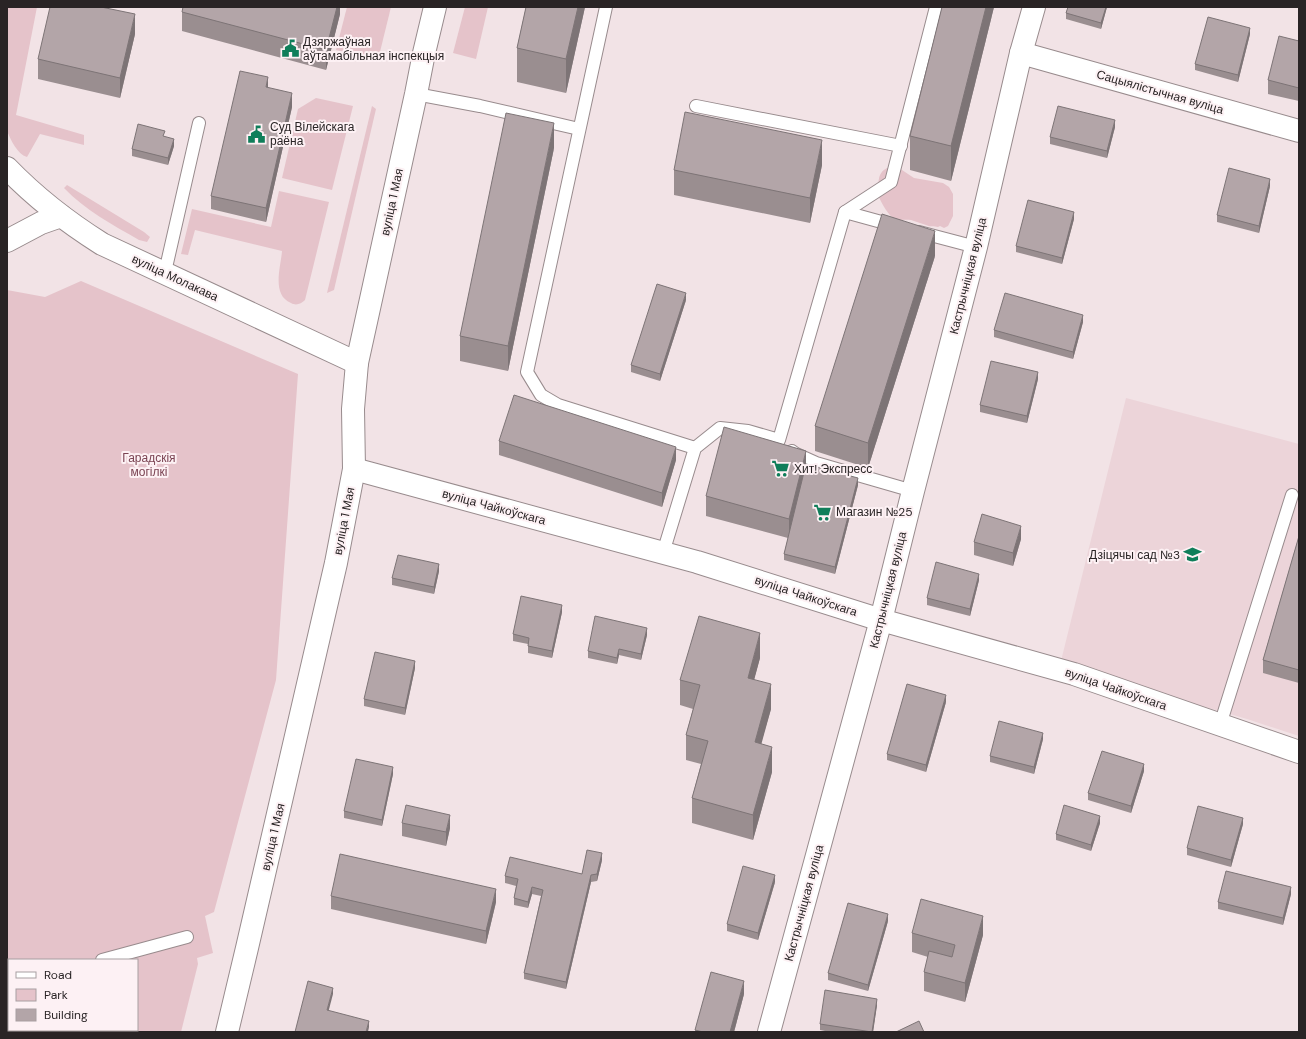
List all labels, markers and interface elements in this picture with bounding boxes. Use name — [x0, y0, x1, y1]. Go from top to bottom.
place label: Дзяржаўная аўтамабільная інспекцыя — [303, 34, 444, 64]
public building icon: Дзяржаўная аўтамабільная інспекцыя — [280, 39, 300, 59]
street label: Сацыялістычная вуліца — [1095, 66, 1226, 118]
place label: Суд Вілейскага раёна — [270, 119, 355, 149]
public building icon: Суд Вілейскага раёна — [247, 124, 267, 144]
street label: вуліца 1 Мая — [377, 167, 407, 237]
street label: Кастрычніцкая вуліца — [946, 216, 990, 336]
street label: вуліца Молакава — [129, 251, 221, 305]
park label: Гарадскія могілкі — [122, 450, 176, 480]
supermarket icon: Хит! Экспресс — [771, 459, 791, 479]
place label: Хит! Экспресс — [794, 461, 872, 477]
street label: вуліца Чайкоўскага — [440, 485, 548, 529]
street label: вуліца 1 Мая — [330, 486, 358, 556]
supermarket icon: Магазин №25 — [813, 502, 833, 522]
place label: Магазин №25 — [836, 504, 913, 520]
street label: Кастрычніцкая вуліца — [866, 530, 910, 650]
school or university icon: Дзіцячы сад №3 — [1183, 545, 1203, 565]
place label: Дзіцячы сад №3 — [1089, 547, 1180, 563]
street label: вуліца Чайкоўскага — [753, 572, 859, 620]
street label: вуліца Чайкоўскага — [1063, 664, 1169, 714]
street label: вуліца 1 Мая — [258, 802, 288, 872]
street label: Кастрычніцкая вуліца — [781, 843, 827, 963]
legend — [8, 959, 138, 1031]
text: Road — [44, 967, 72, 983]
text: Park — [44, 987, 68, 1003]
text: Building — [44, 1007, 88, 1023]

